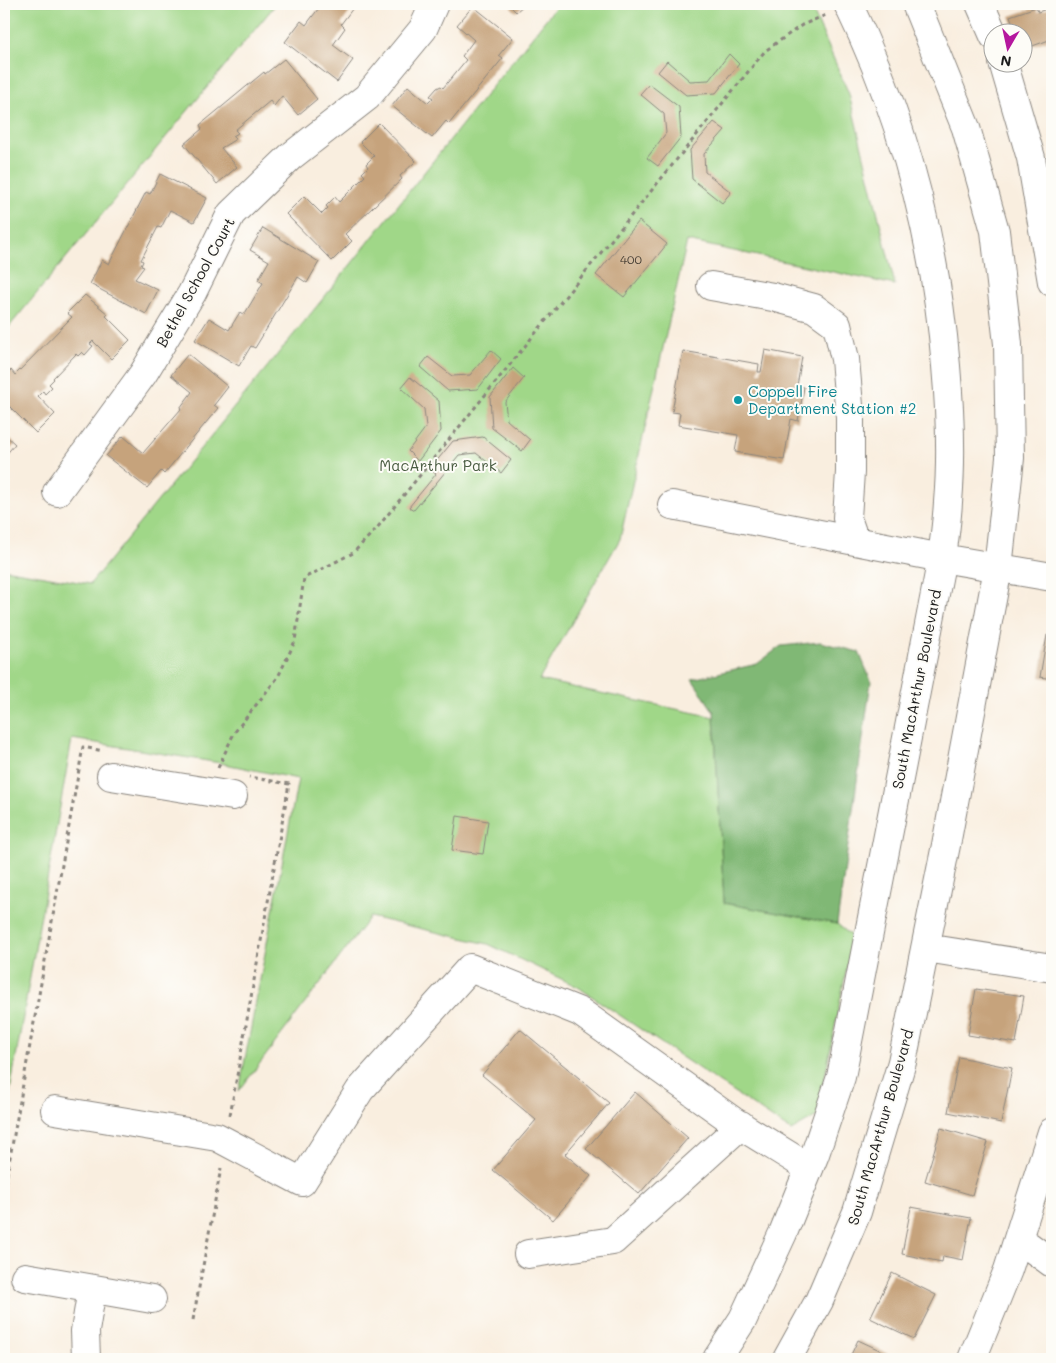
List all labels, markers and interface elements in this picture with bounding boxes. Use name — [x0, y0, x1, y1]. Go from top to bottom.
north arrow — [984, 22, 1034, 72]
text: N — [999, 51, 1013, 72]
street label: Bethel School Court — [151, 214, 239, 350]
house number: 400 — [620, 251, 643, 267]
place label: Coppell Fire Department Station #2 — [748, 381, 916, 418]
marker: Coppell Fire Department Station #2 — [732, 394, 744, 406]
park label: MacArthur Park — [379, 455, 497, 475]
street label: South MacArthur Boulevard — [887, 588, 945, 790]
street label: South MacArthur Boulevard — [842, 1027, 918, 1227]

